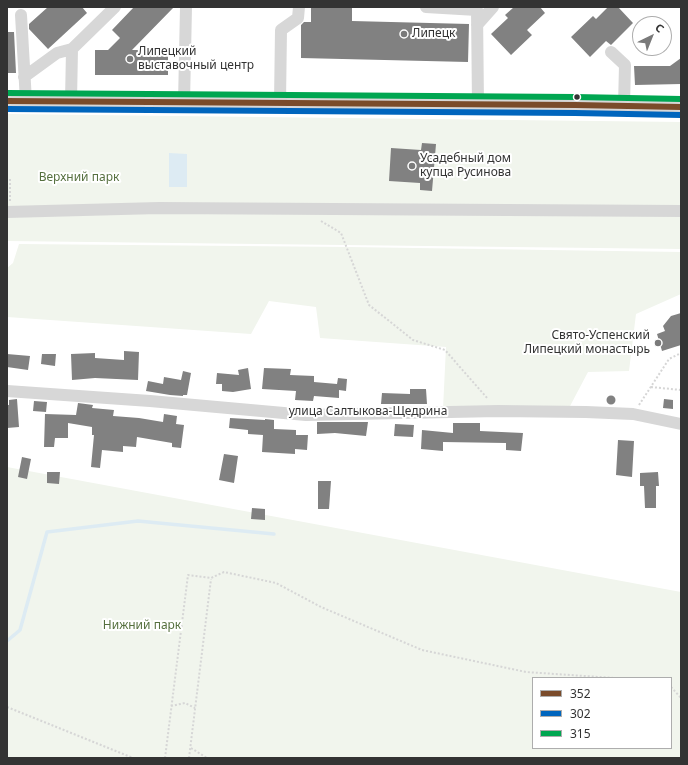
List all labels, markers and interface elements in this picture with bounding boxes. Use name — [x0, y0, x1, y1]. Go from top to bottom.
north arrow — [632, 16, 672, 56]
text: С — [652, 20, 668, 35]
place label: Липецк — [412, 27, 455, 41]
marker: Липецк — [399, 29, 409, 39]
place label: Липецкий выставочный центр — [138, 45, 254, 73]
marker: Липецкий выставочный центр — [125, 54, 135, 64]
unlabelled marker — [572, 92, 582, 102]
place label: Усадебный дом купца Русинова — [420, 152, 511, 180]
marker: Усадебный дом купца Русинова — [407, 161, 417, 171]
park label: Верхний парк — [39, 171, 119, 185]
place label: Свято-Успенский Липецкий монастырь — [524, 329, 650, 357]
marker: Свято-Успенский Липецкий монастырь — [653, 338, 663, 348]
street label: улица Салтыкова-Щедрина — [289, 405, 447, 419]
park label: Нижний парк — [103, 619, 181, 633]
legend — [532, 677, 672, 749]
text: 352 — [570, 685, 591, 702]
text: 302 — [570, 705, 591, 722]
text: 315 — [570, 725, 591, 742]

